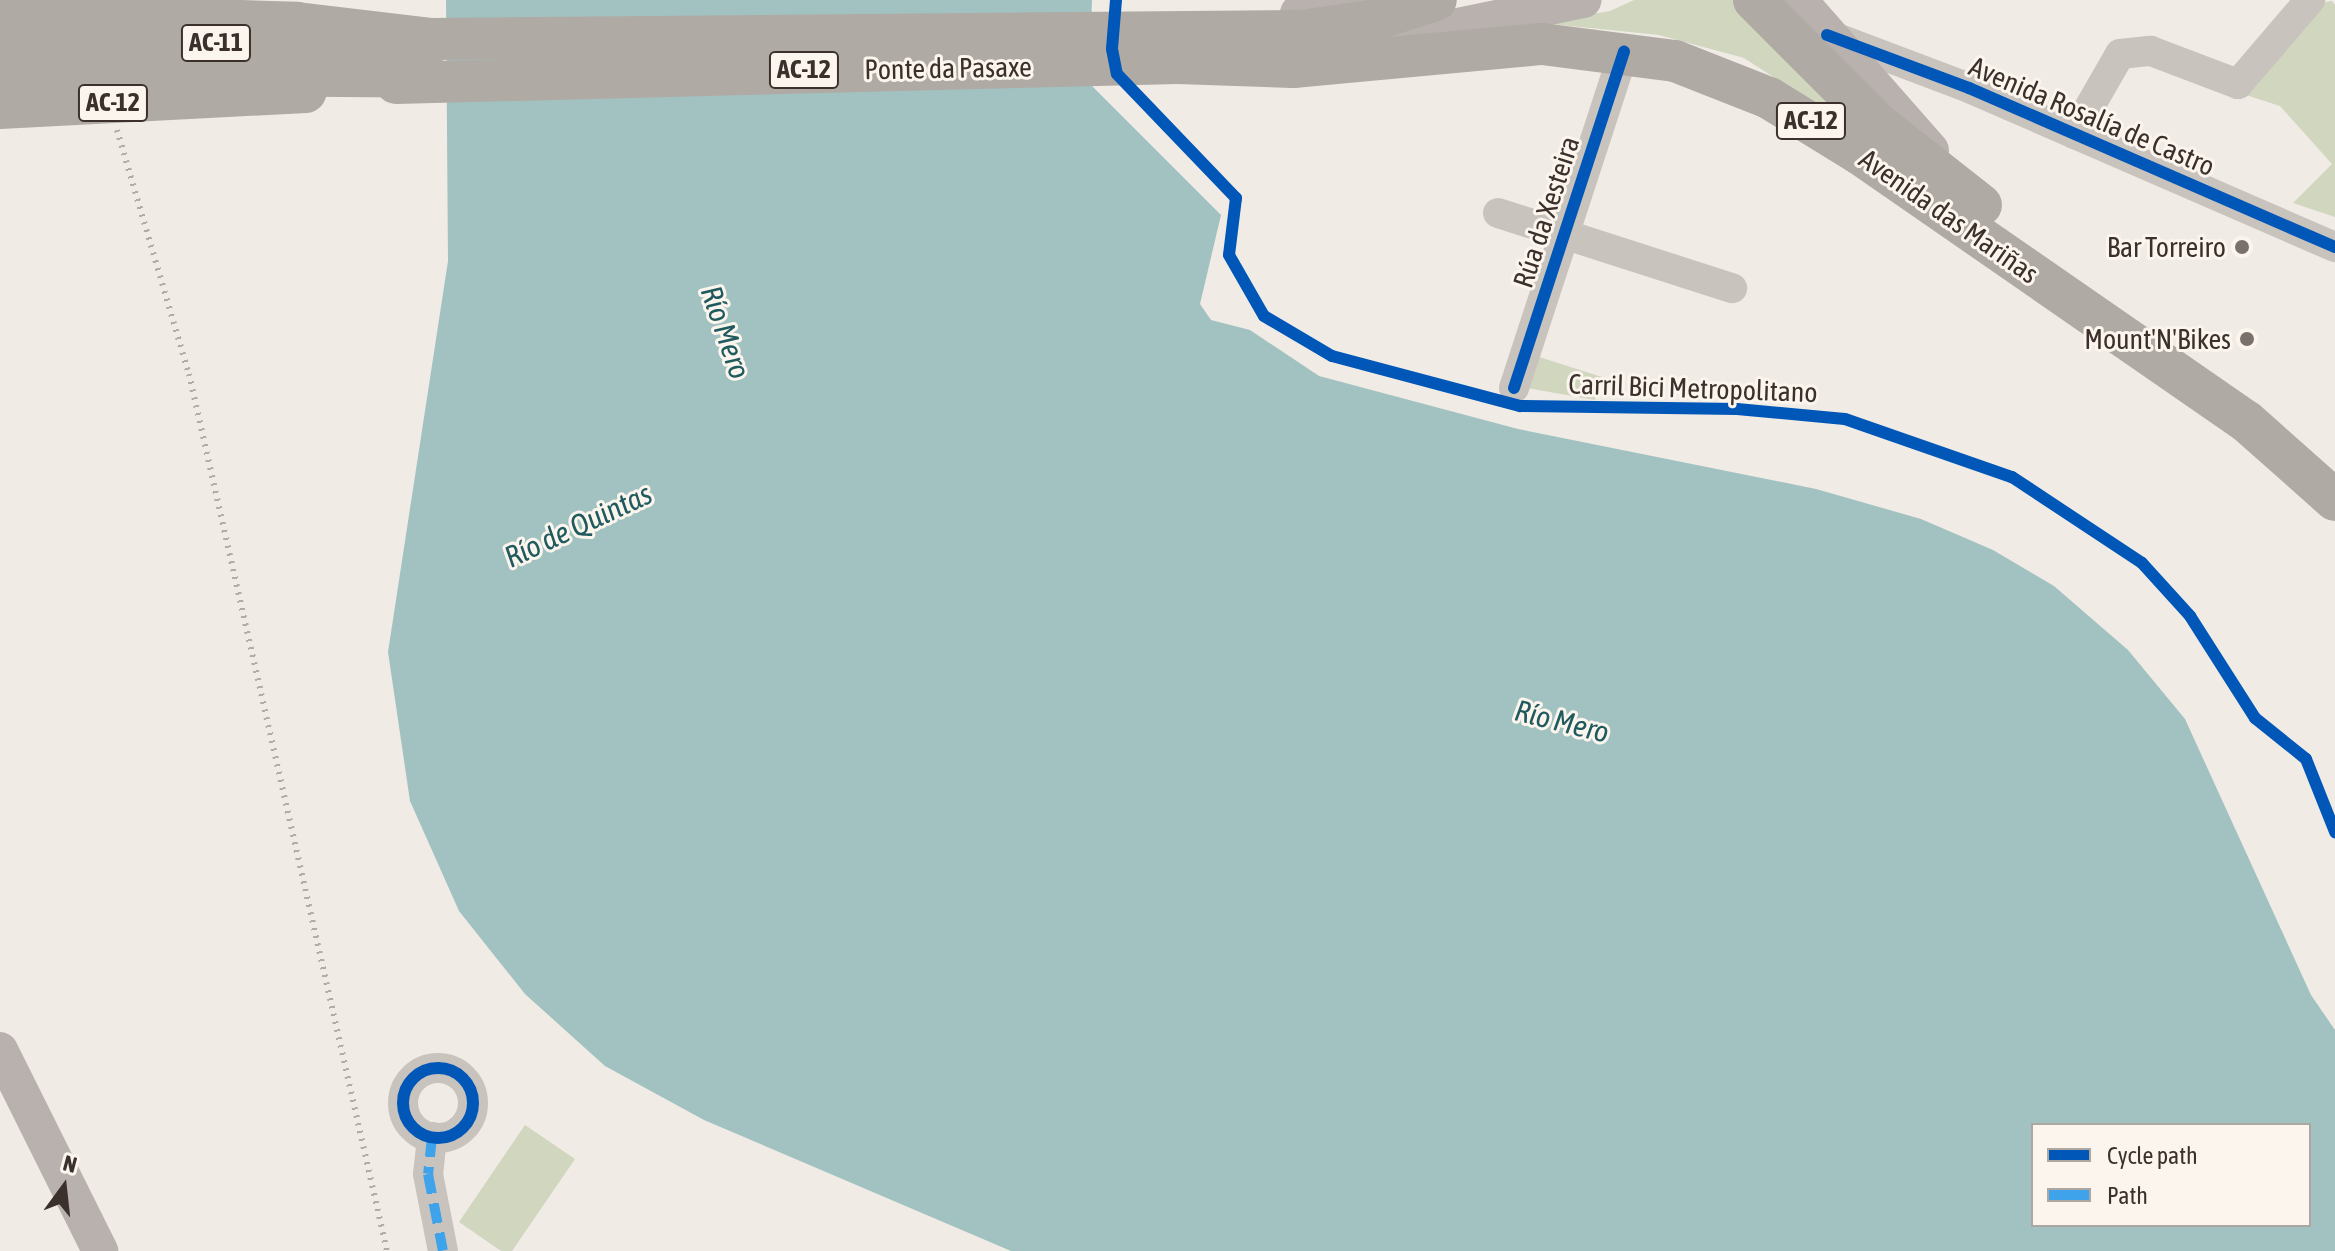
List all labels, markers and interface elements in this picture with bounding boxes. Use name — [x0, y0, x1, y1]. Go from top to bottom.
road number: AC-11 — [180, 21, 252, 65]
road number: AC-12 — [768, 48, 840, 92]
street label: Avenida Rosalía de Castro — [1964, 49, 2220, 183]
street label: Ponte da Pasaxe — [864, 50, 1032, 86]
road number: AC-12 — [77, 81, 149, 125]
road number: AC-12 — [1775, 99, 1847, 143]
street label: Rúa da Xesteira — [1506, 132, 1586, 292]
street label: Avenida das Mariñas — [1853, 142, 2045, 290]
place label: Bar Torreiro — [2107, 230, 2226, 264]
marker: Bar Torreiro — [2233, 238, 2251, 256]
water label: Río Mero — [693, 281, 759, 383]
place label: Mount'N'Bikes — [2084, 322, 2231, 356]
marker: Mount'N'Bikes — [2238, 330, 2256, 348]
street label: Carril Bici Metropolitano — [1568, 367, 1818, 409]
water label: Río de Quintas — [499, 475, 657, 575]
water label: Río Mero — [1511, 692, 1613, 750]
legend — [2031, 1123, 2311, 1227]
text: Cycle path — [2107, 1142, 2198, 1169]
north arrow — [24, 1147, 104, 1227]
text: N — [61, 1150, 80, 1178]
text: Path — [2107, 1182, 2148, 1209]

